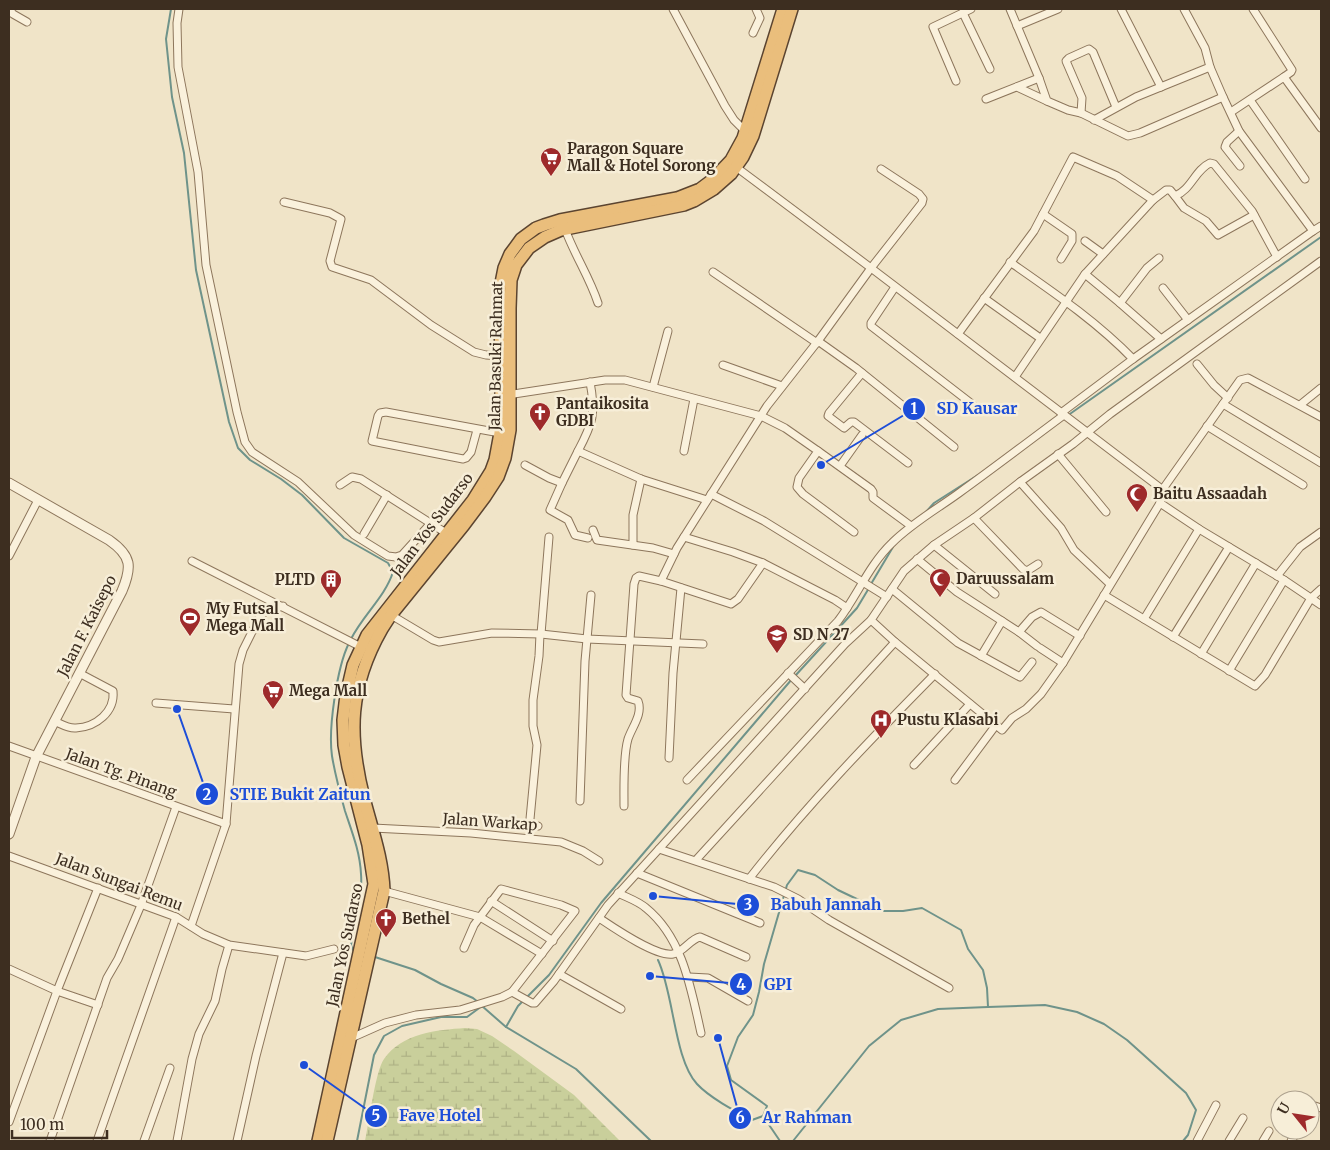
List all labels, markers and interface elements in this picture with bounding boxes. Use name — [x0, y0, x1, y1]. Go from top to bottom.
place label: Paragon Square Mall & Hotel Sorong — [567, 139, 716, 175]
supermarket icon: Paragon Square Mall & Hotel Sorong — [539, 146, 563, 177]
street label: Jalan Basuki Rahmat — [485, 281, 506, 432]
callout: SD Kausar — [901, 393, 1027, 424]
place label: Pantaikosita GDBI — [556, 394, 650, 430]
text: SD Kausar — [936, 398, 1018, 418]
text: 1 — [911, 399, 918, 418]
church icon: Pantaikosita GDBI — [528, 401, 552, 432]
street label: Jalan Yos Sudarso — [386, 469, 477, 581]
mosque icon: Baitu Assaadah — [1125, 482, 1149, 513]
place label: Baitu Assaadah — [1153, 484, 1267, 503]
mosque icon: Daruussalam — [928, 567, 952, 598]
building icon: PLTD — [319, 568, 343, 599]
place label: Daruussalam — [956, 569, 1054, 588]
place label: PLTD — [275, 570, 315, 589]
street label: Jalan F. Kaisepo — [52, 572, 120, 681]
place label: My Futsal Mega Mall — [206, 599, 284, 635]
sports icon: My Futsal Mega Mall — [178, 606, 202, 637]
school or university icon: SD N 27 — [765, 623, 789, 654]
place label: SD N 27 — [793, 625, 850, 644]
supermarket icon: Mega Mall — [261, 679, 285, 710]
place label: Mega Mall — [289, 681, 367, 700]
hospital icon: Pustu Klasabi — [869, 708, 893, 739]
place label: Pustu Klasabi — [897, 710, 999, 729]
street label: Jalan Tg. Pinang — [62, 743, 179, 801]
callout: STIE Bukit Zaitun — [194, 779, 380, 810]
text: STIE Bukit Zaitun — [229, 784, 371, 804]
text: 2 — [203, 785, 212, 804]
street label: Jalan Warkap — [441, 809, 538, 834]
street label: Jalan Sungai Remu — [52, 848, 186, 915]
street label: Jalan Yos Sudarso — [322, 881, 367, 1009]
callout: Babuh Jannah — [736, 889, 891, 920]
text: Babuh Jannah — [771, 894, 882, 914]
text: 3 — [744, 895, 752, 914]
church icon: Bethel — [374, 907, 398, 938]
place label: Bethel — [402, 909, 450, 928]
callout: GPI — [729, 969, 802, 1000]
text: GPI — [764, 974, 792, 994]
text: 4 — [736, 975, 746, 994]
north arrow — [1270, 1090, 1320, 1140]
text: U — [1273, 1099, 1294, 1118]
callout: Fave Hotel — [364, 1100, 491, 1131]
callout: Ar Rahman — [727, 1102, 862, 1133]
text: Fave Hotel — [399, 1105, 481, 1125]
text: 5 — [372, 1106, 380, 1125]
text: Ar Rahman — [761, 1107, 852, 1127]
scale bar — [12, 1108, 108, 1140]
text: 6 — [735, 1108, 745, 1127]
text: 100 m — [20, 1115, 64, 1134]

